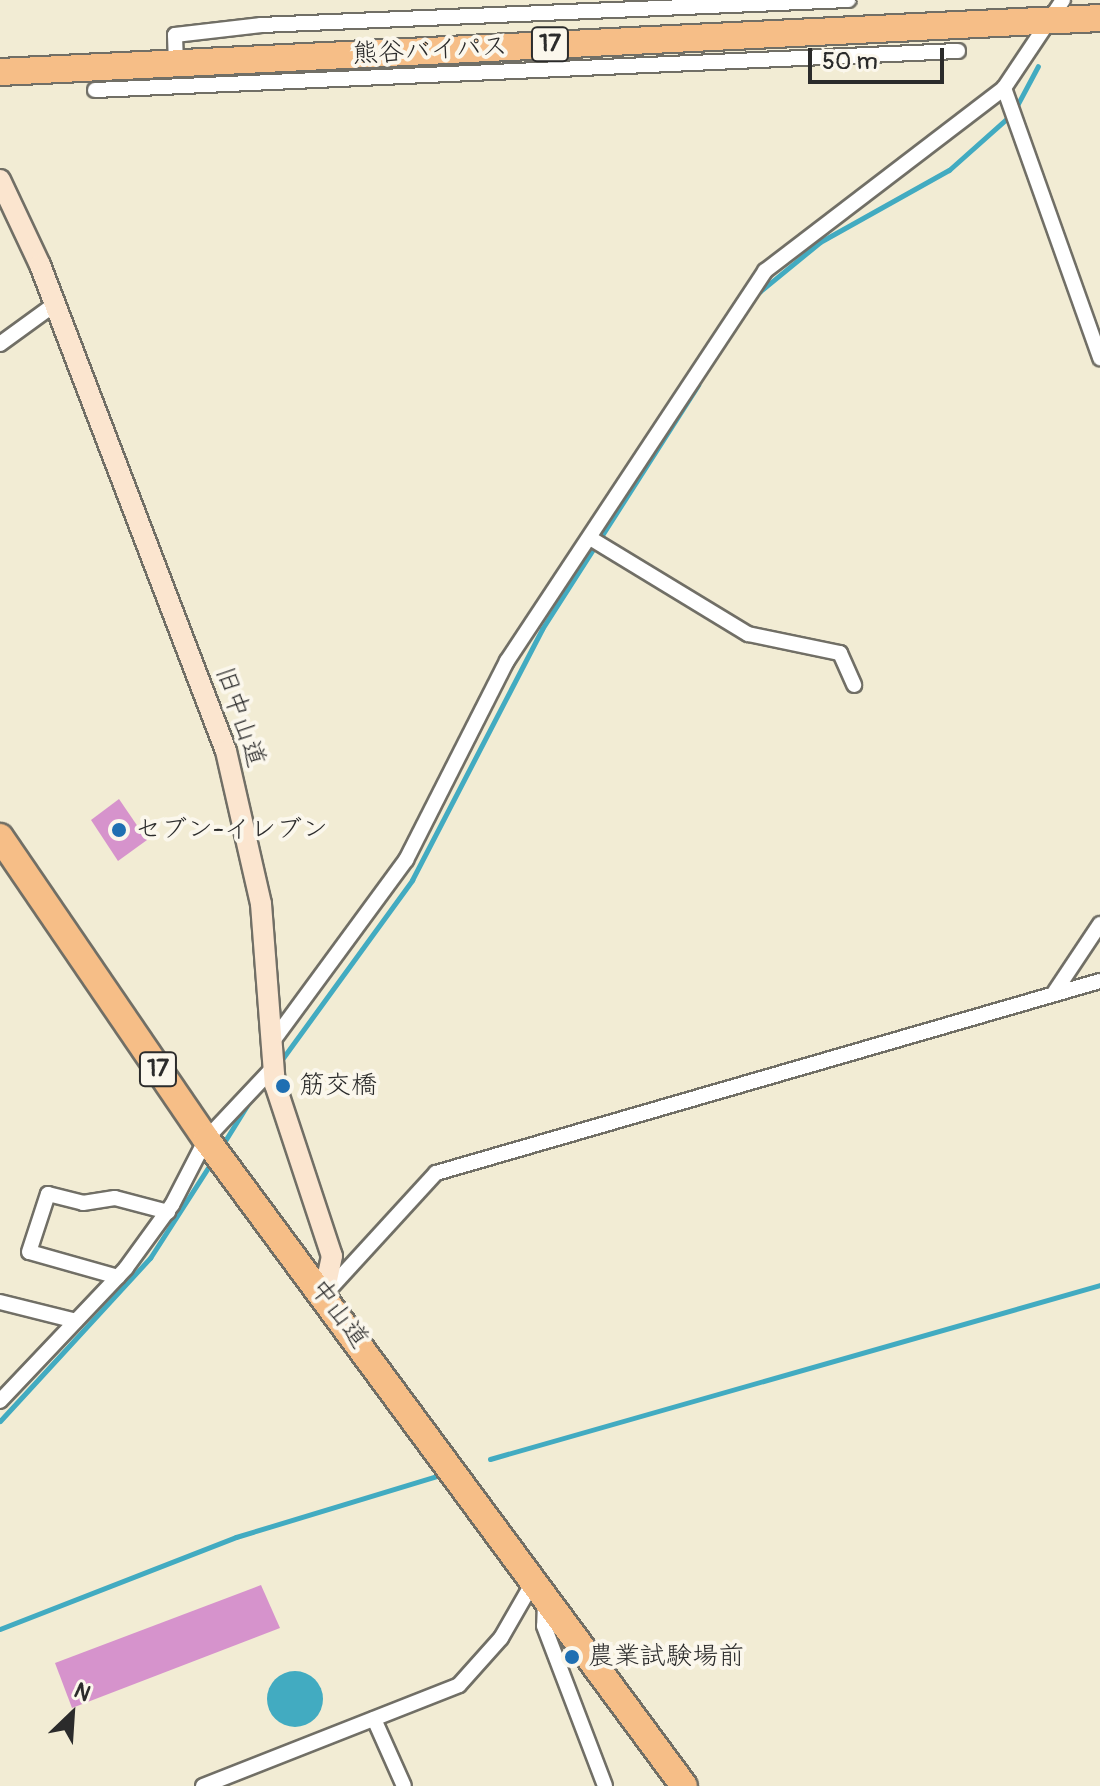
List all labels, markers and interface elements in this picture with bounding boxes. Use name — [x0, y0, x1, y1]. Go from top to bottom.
road number: 17 — [530, 24, 570, 64]
street label: 熊谷バイパス — [351, 31, 509, 71]
scale bar — [812, 32, 948, 82]
text: 50 m — [822, 47, 878, 76]
street label: 旧中山道 — [208, 663, 272, 771]
place label: セブン-イレブン — [135, 814, 328, 846]
marker: セブン-イレブン — [110, 821, 128, 839]
road number: 17 — [138, 1049, 178, 1089]
place label: 筋交橋 — [299, 1070, 377, 1102]
marker: 筋交橋 — [274, 1077, 292, 1095]
street label: 中山道 — [303, 1273, 375, 1355]
place label: 農業試験場前 — [588, 1641, 744, 1673]
marker: 農業試験場前 — [563, 1648, 581, 1666]
north arrow — [32, 1674, 112, 1754]
text: N — [69, 1676, 95, 1708]

